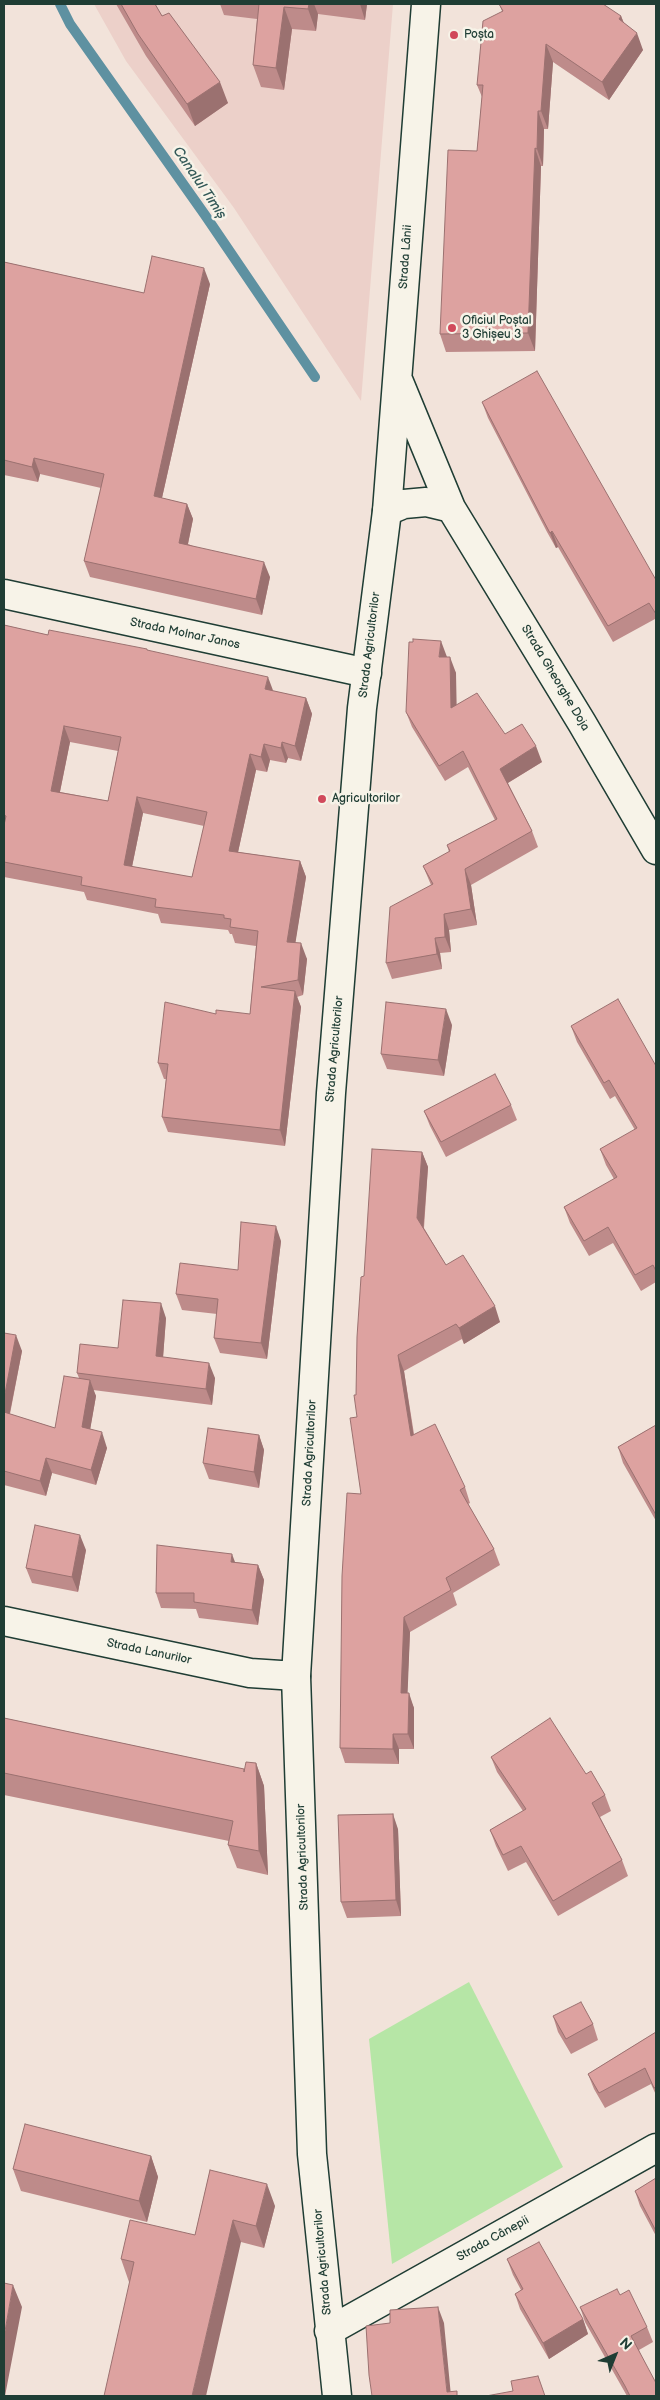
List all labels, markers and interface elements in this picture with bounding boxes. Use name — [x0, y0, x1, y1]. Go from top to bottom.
place label: Poșta — [464, 28, 494, 42]
marker: Poșta — [448, 29, 460, 41]
water label: Canalul Timiș — [169, 144, 229, 222]
street label: Strada Lânii — [397, 224, 415, 290]
place label: Oficiul Poștal 3 Ghișeu 3 — [462, 314, 531, 342]
marker: Oficiul Poștal 3 Ghișeu 3 — [446, 322, 458, 334]
street label: Strada Agricultorilor — [356, 591, 384, 699]
street label: Strada Molnar Janos — [129, 615, 241, 653]
street label: Strada Gheorghe Doja — [518, 622, 592, 734]
place label: Agricultorilor — [332, 792, 400, 806]
marker: Agricultorilor — [316, 793, 328, 805]
street label: Strada Agricultorilor — [323, 995, 347, 1103]
street label: Strada Agricultorilor — [300, 1399, 320, 1507]
street label: Strada Lanurilor — [105, 1636, 193, 1668]
street label: Strada Agricultorilor — [294, 1803, 312, 1911]
street label: Strada Agricultorilor — [311, 2208, 335, 2316]
street label: Strada Cânepii — [454, 2213, 532, 2265]
north arrow — [590, 2330, 640, 2380]
text: N — [616, 2334, 635, 2354]

